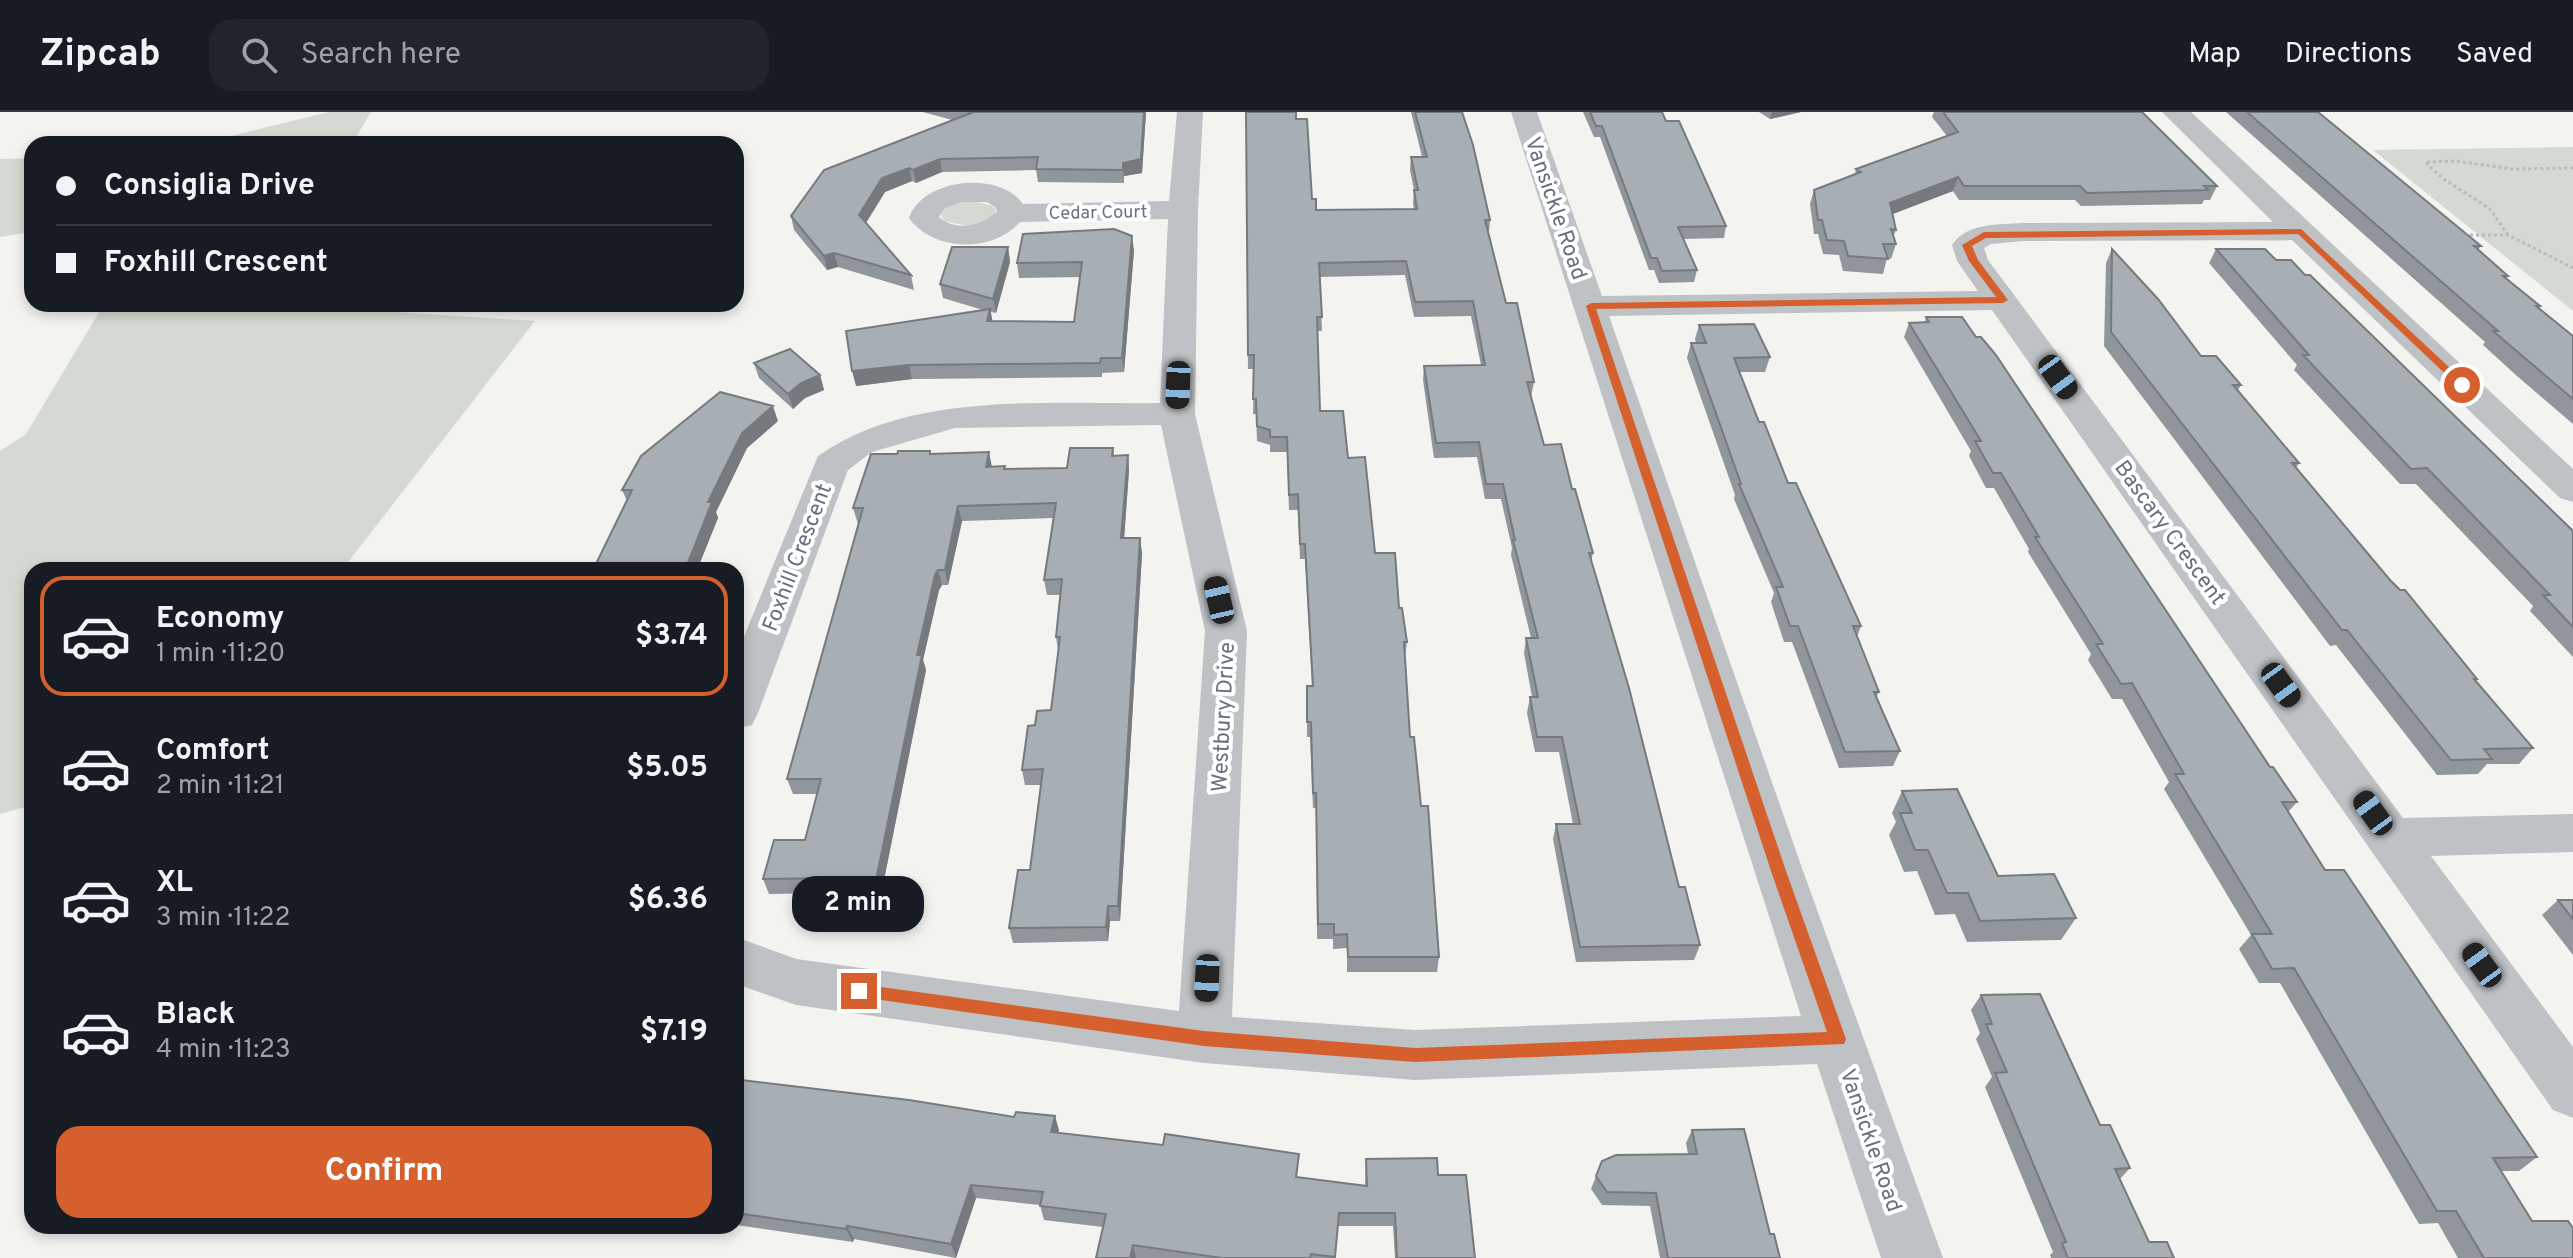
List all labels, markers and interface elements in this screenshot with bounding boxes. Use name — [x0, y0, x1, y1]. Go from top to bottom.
search box — [209, 19, 769, 91]
text: Zipcab — [40, 31, 161, 80]
icon: search — [237, 33, 281, 77]
text: Search here — [301, 37, 461, 74]
text: Map — [2188, 37, 2241, 73]
text: Directions — [2285, 37, 2412, 73]
text: Saved — [2456, 37, 2533, 73]
street label: Vansickle Road — [1518, 134, 1592, 284]
text: Consiglia Drive — [104, 168, 315, 205]
street label: Cedar Court — [1048, 201, 1148, 226]
text: Foxhill Crescent — [104, 245, 328, 282]
car — [2034, 351, 2082, 403]
car — [1165, 361, 1191, 409]
route start — [2444, 367, 2480, 403]
street label: Bascary Crescent — [2107, 456, 2230, 611]
street label: Foxhill Crescent — [758, 480, 839, 636]
car — [1202, 574, 1236, 626]
icon: car — [60, 600, 132, 672]
text: Economy — [156, 601, 284, 638]
text: $3.74 — [635, 618, 708, 655]
text: 1 min · 11:20 — [156, 638, 285, 671]
street label: Westbury Drive — [1207, 641, 1242, 793]
car — [2257, 659, 2305, 711]
icon: car — [60, 732, 132, 804]
text: Comfort — [156, 733, 269, 770]
text: $5.05 — [626, 750, 708, 787]
text: 2 min · 11:21 — [156, 770, 284, 803]
car — [2349, 787, 2397, 839]
icon: car — [60, 864, 132, 936]
text: XL — [156, 865, 193, 902]
callout: 2 min — [793, 875, 925, 931]
text: $6.36 — [628, 882, 708, 919]
text: 2 min — [824, 887, 892, 920]
text: 3 min · 11:22 — [156, 902, 290, 935]
car — [2458, 939, 2506, 991]
car — [1194, 953, 1220, 1003]
route end — [841, 973, 877, 1009]
icon: car — [60, 996, 132, 1068]
text: Black — [156, 997, 235, 1034]
text: $7.19 — [640, 1014, 708, 1051]
text: 4 min · 11:23 — [156, 1034, 291, 1067]
street label: Vansickle Road — [1833, 1066, 1907, 1216]
button: Confirm — [56, 1126, 712, 1218]

